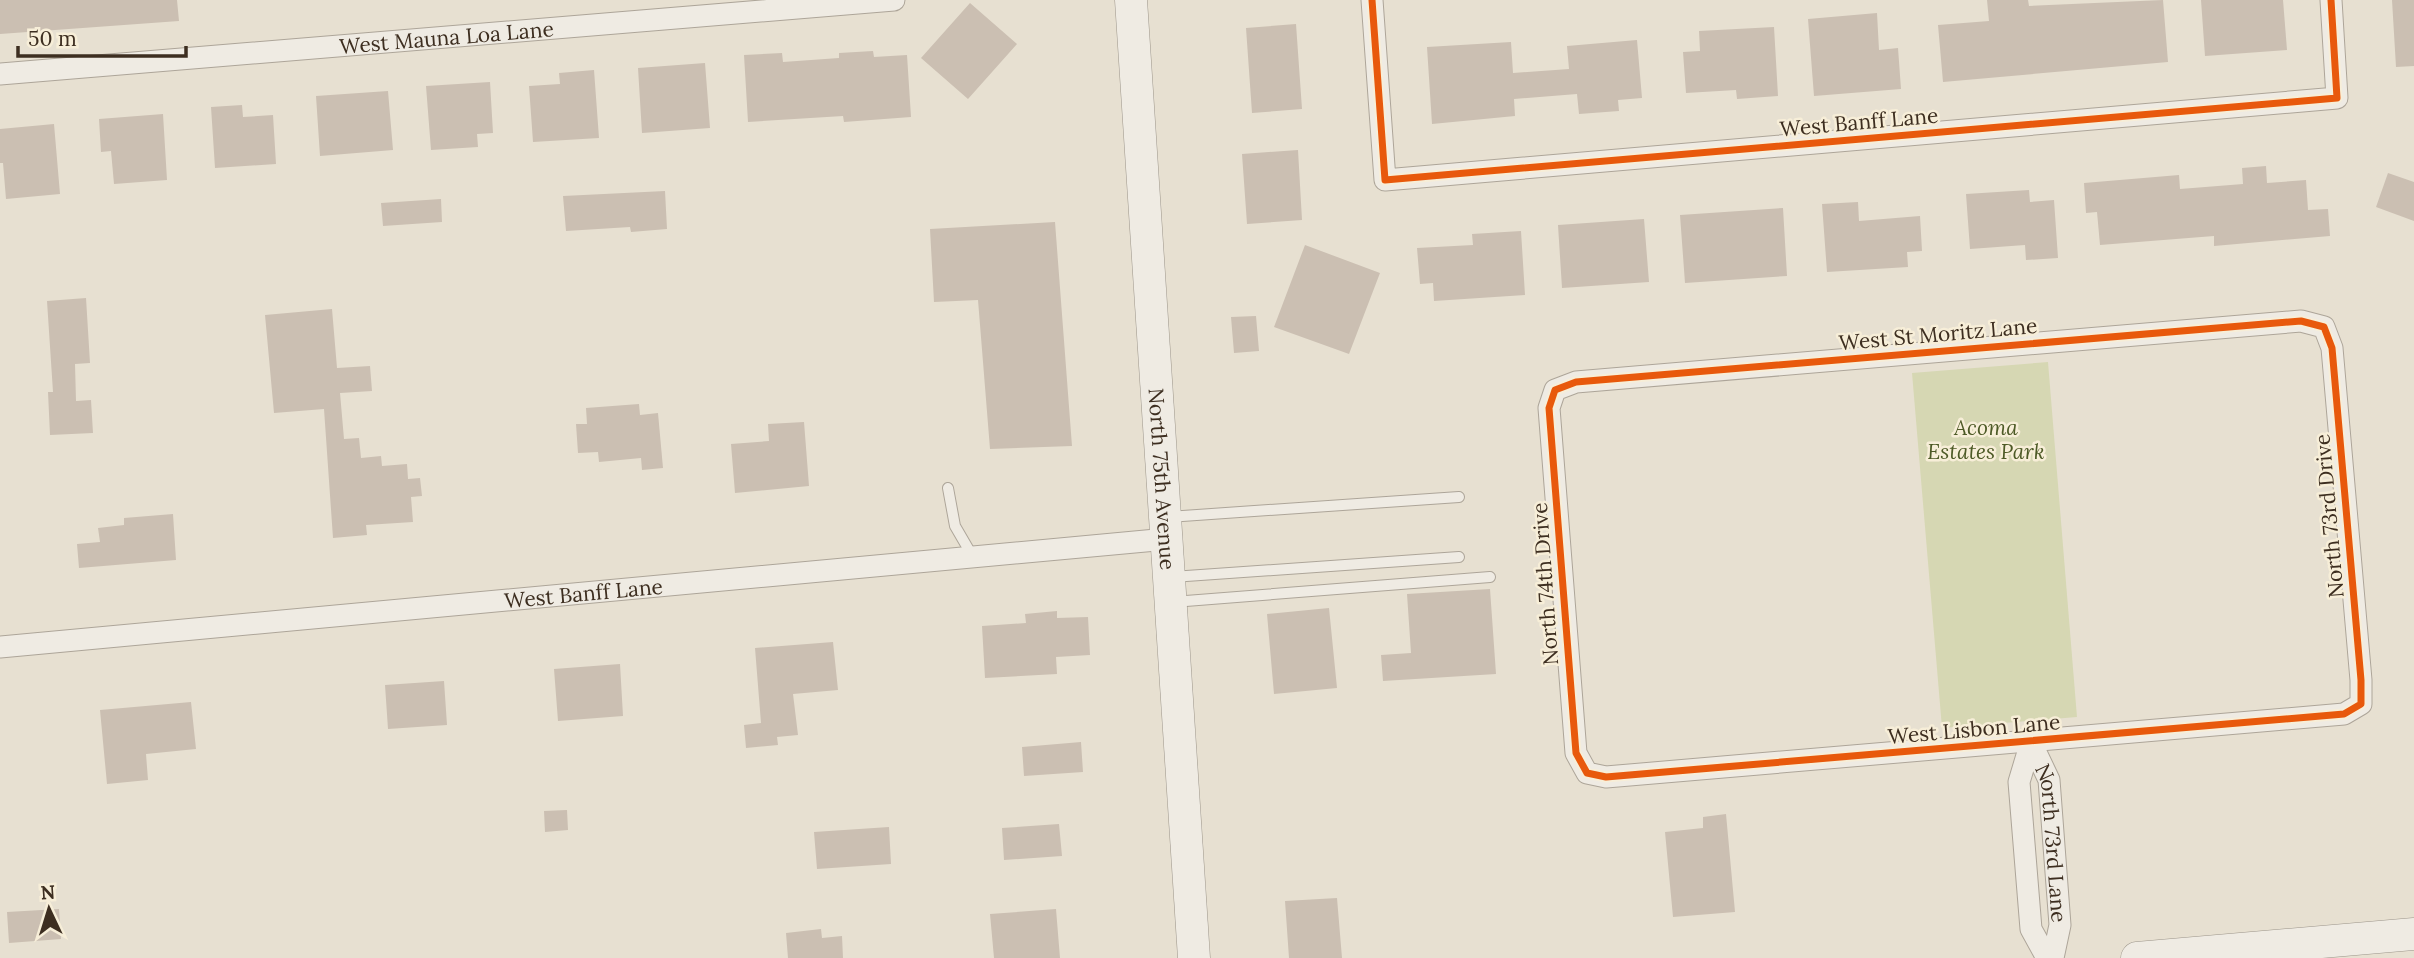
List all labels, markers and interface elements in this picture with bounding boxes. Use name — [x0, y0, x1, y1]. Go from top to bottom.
scale bar — [18, 14, 186, 58]
street label: West Mauna Loa Lane — [338, 15, 555, 59]
text: 50 m — [28, 25, 77, 52]
street label: West Banff Lane — [1779, 102, 1939, 142]
street label: West St Moritz Lane — [1838, 312, 2038, 356]
street label: North 75th Avenue — [1143, 387, 1182, 571]
park label: Acoma Estates Park — [1927, 414, 2045, 465]
street label: North 73rd Drive — [2308, 433, 2350, 599]
street label: North 74th Drive — [1526, 502, 1564, 666]
street label: West Banff Lane — [503, 572, 664, 614]
street label: West Lisbon Lane — [1887, 708, 2061, 750]
street label: North 73rd Lane — [2030, 759, 2073, 923]
north arrow — [14, 874, 84, 944]
text: N — [40, 880, 56, 905]

